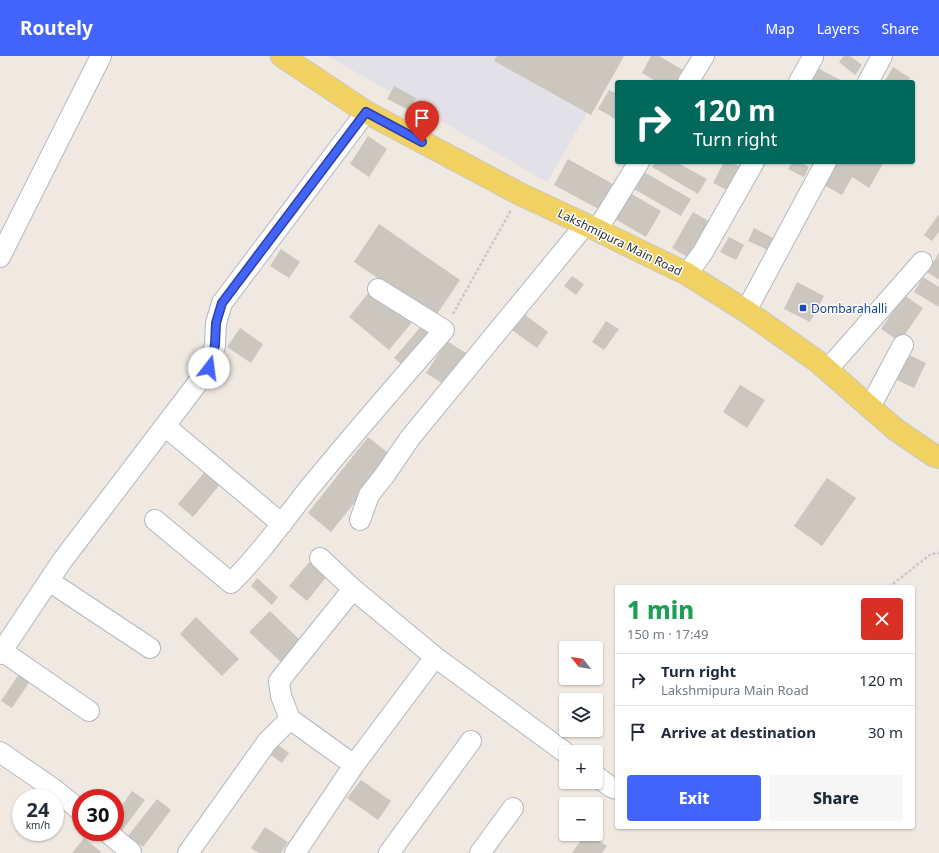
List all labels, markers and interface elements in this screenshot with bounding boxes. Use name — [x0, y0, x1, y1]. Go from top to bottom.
text: Routely — [20, 15, 93, 41]
text: Map — [766, 19, 795, 38]
text: Layers — [817, 19, 859, 38]
text: Share — [881, 19, 919, 38]
text: 120 m — [693, 91, 776, 129]
icon: right — [627, 96, 679, 148]
pin — [405, 101, 439, 142]
icon: arrive — [411, 107, 433, 129]
text: Turn right — [693, 127, 777, 151]
street label: Lakshmipura Main Road — [555, 204, 685, 280]
place label: Dombarahalli — [811, 300, 887, 317]
marker: Dombarahalli — [798, 303, 808, 313]
position arrow — [188, 347, 230, 389]
text: 1 min — [627, 593, 694, 626]
button: close — [861, 598, 903, 640]
text: 150 m · 17:49 — [627, 625, 708, 643]
north arrow — [559, 641, 603, 685]
map controls — [559, 641, 603, 841]
text: Turn right — [661, 661, 736, 681]
icon: right — [627, 669, 649, 691]
text: 120 m — [859, 670, 903, 690]
text: Lakshmipura Main Road — [661, 681, 809, 699]
button: layers — [559, 693, 603, 737]
icon: arrive — [627, 721, 649, 743]
text: Arrive at destination — [661, 722, 816, 742]
text: 30 m — [868, 722, 903, 742]
button: + — [559, 745, 603, 789]
button: Exit — [627, 775, 761, 821]
button: Share — [769, 775, 903, 821]
speed limit sign: 30 — [72, 789, 124, 841]
text: 24 — [27, 796, 49, 823]
button: − — [559, 797, 603, 841]
text: km/h — [26, 818, 50, 832]

